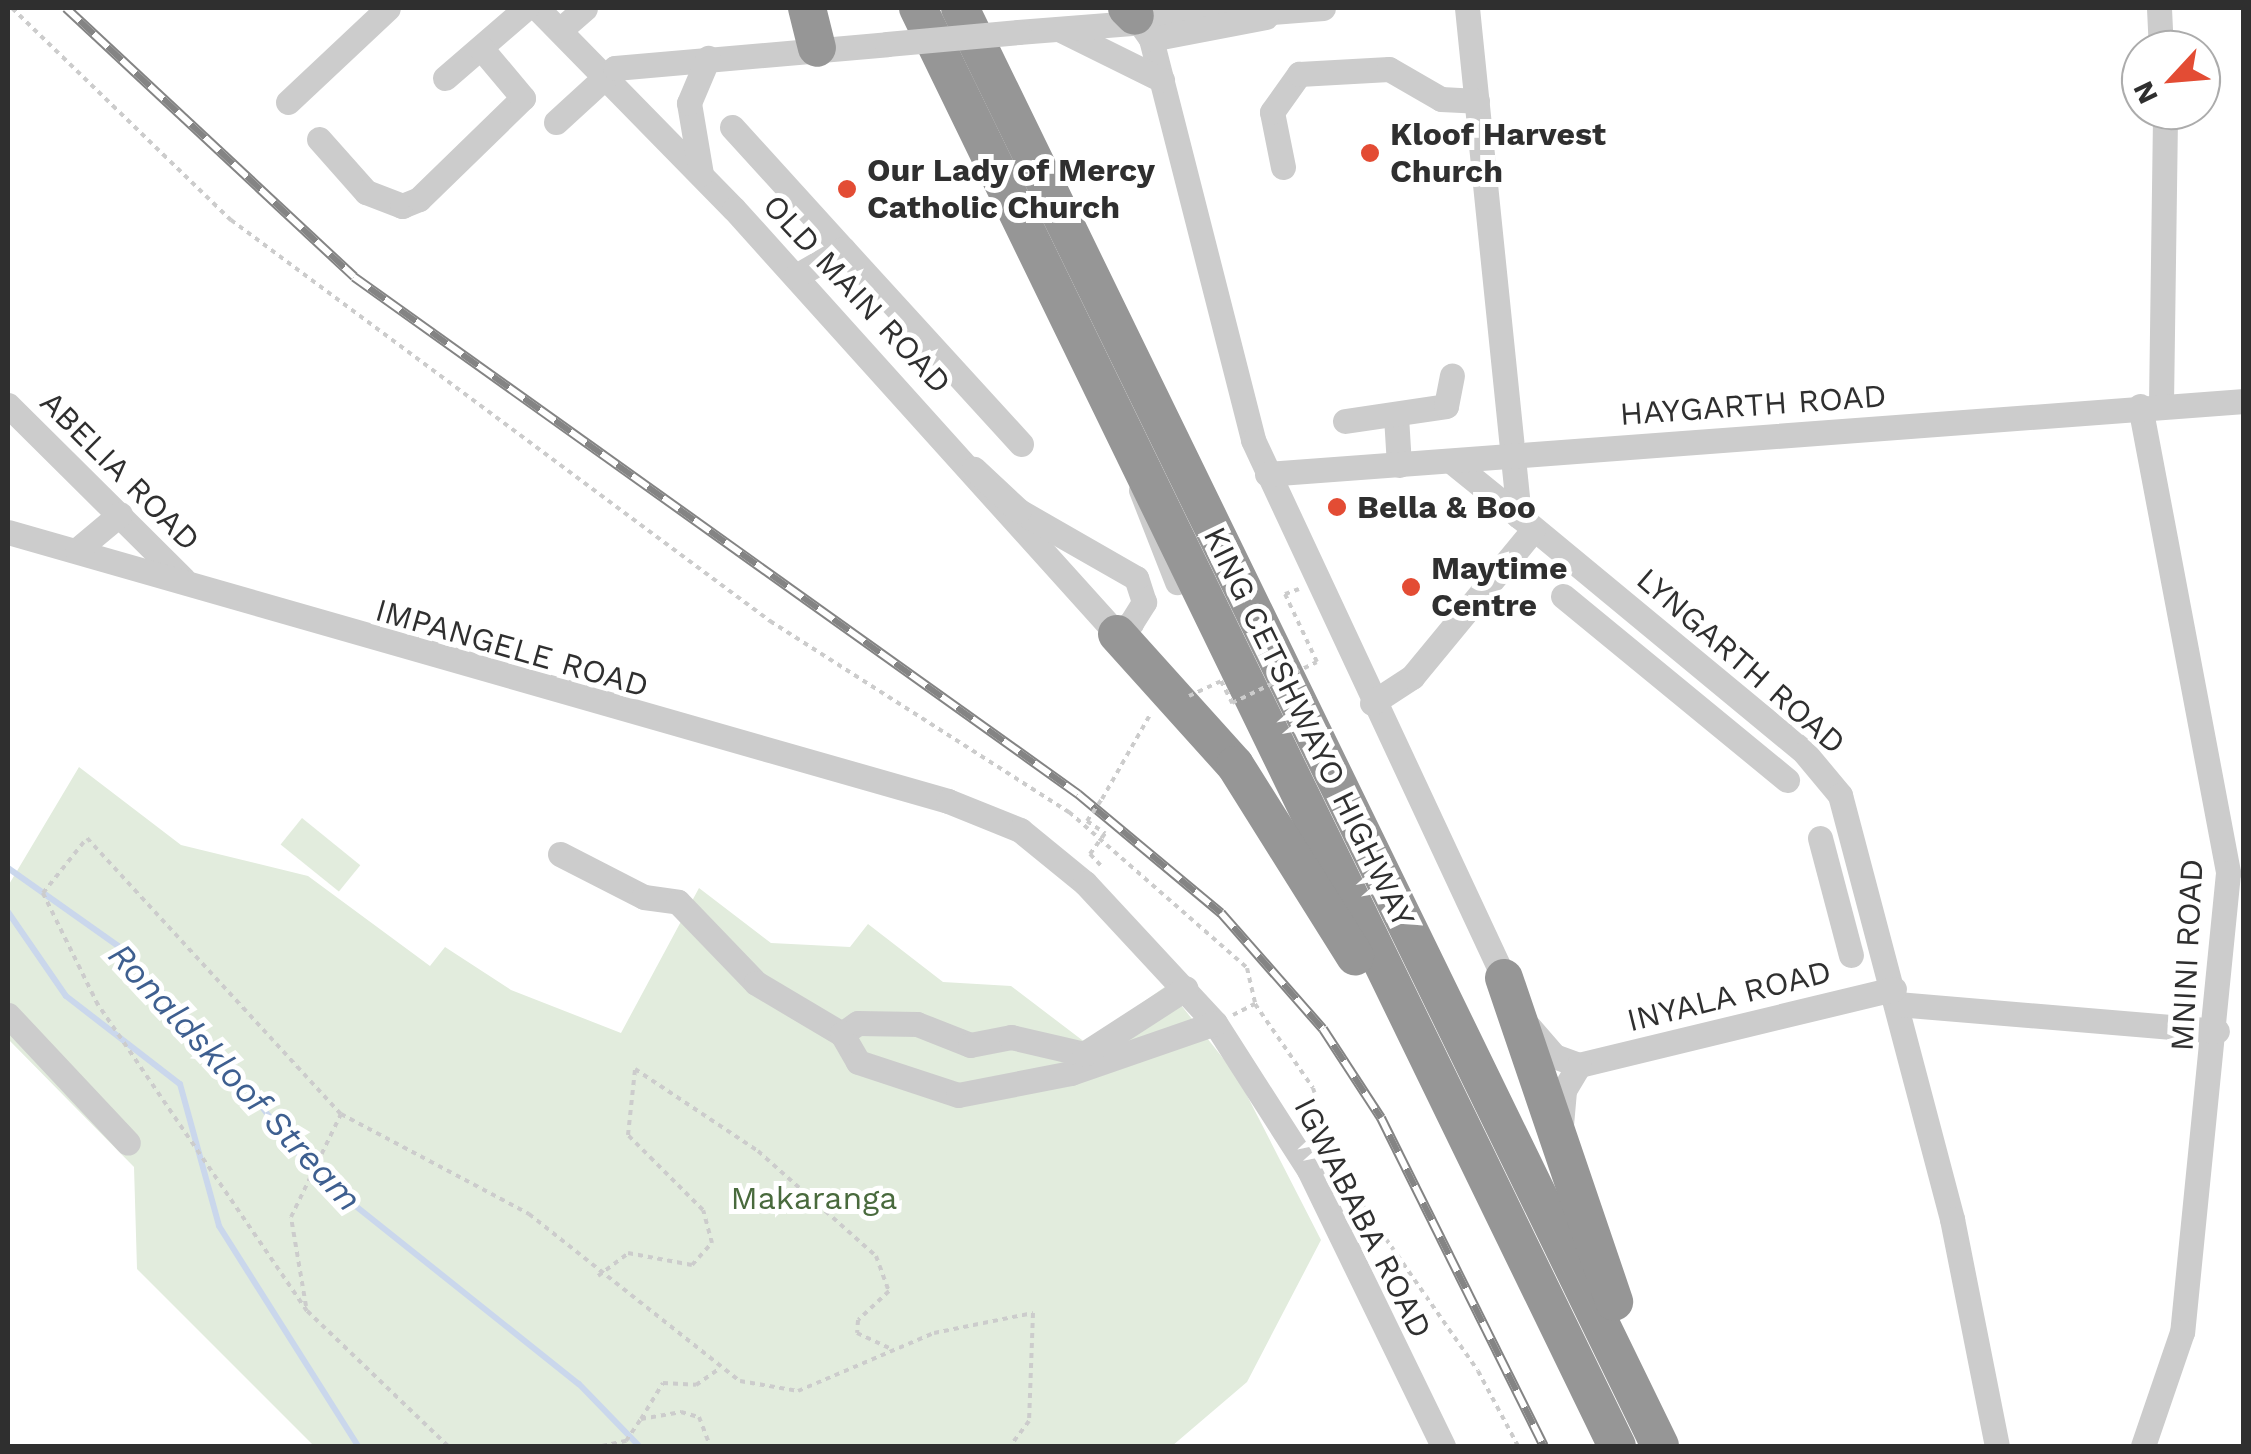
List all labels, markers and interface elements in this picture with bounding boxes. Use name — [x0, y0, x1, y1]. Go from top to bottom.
north arrow — [2121, 30, 2221, 130]
text: N — [2126, 76, 2165, 109]
place label: Kloof Harvest Church — [1390, 116, 1606, 191]
marker: Kloof Harvest Church — [1359, 142, 1381, 164]
place label: Our Lady of Mercy Catholic Church — [867, 152, 1157, 227]
marker: Our Lady of Mercy Catholic Church — [836, 178, 858, 200]
street label: OLD MAIN ROAD — [755, 187, 959, 401]
street label: HAYGARTH ROAD — [1618, 377, 1888, 433]
street label: ABELIA ROAD — [32, 383, 208, 559]
place label: Bella & Boo — [1357, 488, 1536, 526]
marker: Bella & Boo — [1326, 496, 1348, 518]
street label: KING CETSHWAYO HIGHWAY — [1195, 521, 1423, 933]
place label: Maytime Centre — [1431, 550, 1567, 625]
street label: LYNGARTH ROAD — [1629, 560, 1853, 762]
marker: Maytime Centre — [1400, 576, 1422, 598]
street label: IMPANGELE ROAD — [371, 591, 653, 705]
street label: MNINI ROAD — [2163, 858, 2211, 1052]
water label: Ronaldskloof Stream — [99, 934, 371, 1220]
street label: INYALA ROAD — [1622, 952, 1836, 1040]
street label: IGWABABA ROAD — [1286, 1091, 1440, 1345]
park label: Makaranga — [731, 1179, 897, 1217]

